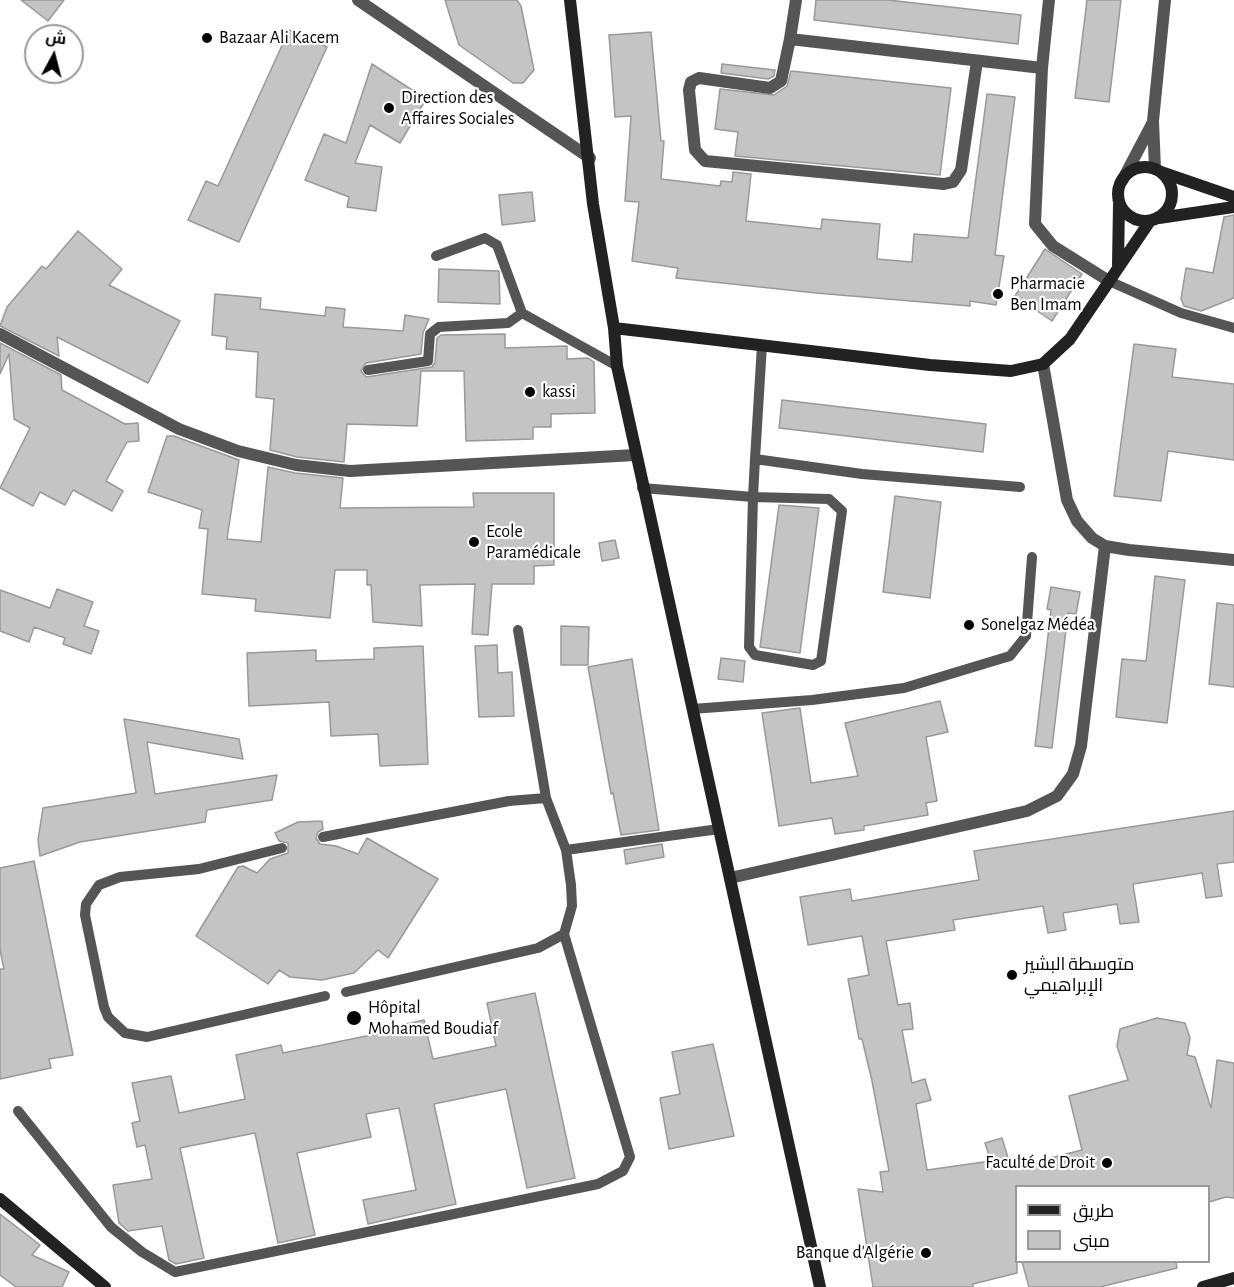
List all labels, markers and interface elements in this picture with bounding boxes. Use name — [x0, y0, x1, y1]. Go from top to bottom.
north arrow — [24, 24, 84, 84]
place label: Bazaar Ali Kacem — [219, 27, 339, 49]
text: ش — [45, 29, 67, 47]
marker: Bazaar Ali Kacem — [200, 31, 214, 45]
place label: Direction des Affaires Sociales — [401, 87, 514, 130]
marker: Direction des Affaires Sociales — [382, 101, 396, 115]
place label: Pharmacie Ben Imam — [1010, 273, 1085, 316]
marker: Pharmacie Ben Imam — [991, 287, 1005, 301]
place label: kassi — [542, 381, 576, 403]
marker: kassi — [523, 385, 537, 399]
place label: Ecole Paramédicale — [486, 521, 581, 564]
marker: Ecole Paramédicale — [467, 535, 481, 549]
place label: Sonelgaz Médéa — [981, 614, 1095, 636]
marker: Sonelgaz Médéa — [962, 618, 976, 632]
place label: متوسطة البشير الإبراهيمي — [1024, 954, 1134, 996]
marker: متوسطة البشير الإبراهيمي — [1005, 968, 1019, 982]
place label: Hôpital Mohamed Boudiaf — [368, 997, 498, 1040]
marker: Hôpital Mohamed Boudiaf — [345, 1009, 363, 1027]
place label: Faculté de Droit — [985, 1152, 1095, 1174]
marker: Faculté de Droit — [1100, 1156, 1114, 1170]
legend — [1015, 1185, 1210, 1263]
text: طريق — [1073, 1203, 1114, 1221]
text: مبنى — [1073, 1233, 1110, 1251]
place label: Banque d'Algérie — [796, 1242, 914, 1264]
marker: Banque d'Algérie — [919, 1246, 933, 1260]

